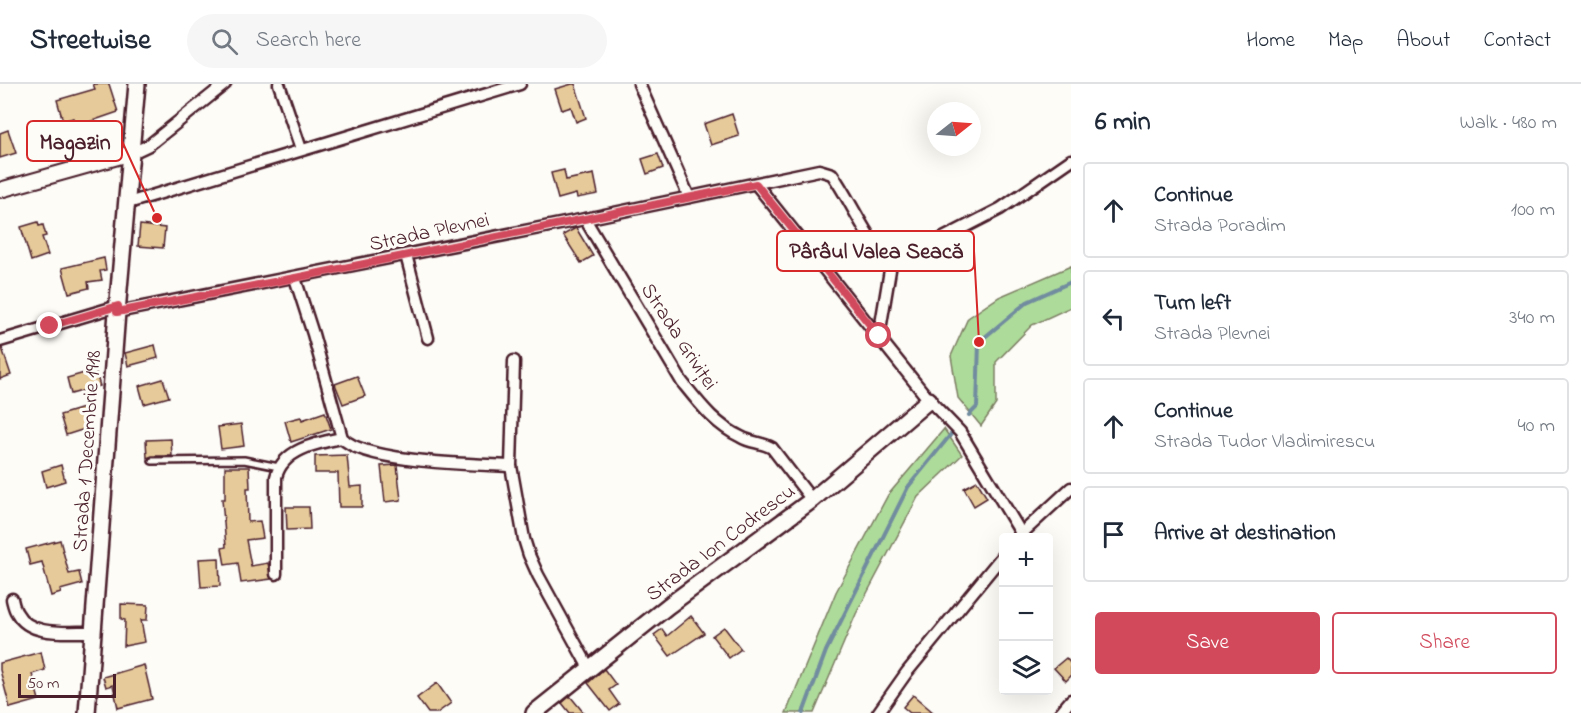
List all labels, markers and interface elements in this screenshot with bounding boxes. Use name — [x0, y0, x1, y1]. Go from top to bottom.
search box — [187, 14, 607, 68]
text: Streetwise — [30, 21, 151, 62]
icon: search — [208, 25, 241, 58]
text: Search here — [256, 25, 361, 57]
text: Home — [1246, 26, 1295, 56]
text: Map — [1328, 26, 1363, 56]
text: About — [1396, 26, 1450, 56]
text: Contact — [1483, 26, 1551, 56]
north arrow — [927, 102, 981, 156]
text: 6 min — [1095, 104, 1151, 142]
text: Walk · 480 m — [1459, 109, 1557, 138]
callout: Magazin — [27, 121, 122, 161]
text: Magazin — [39, 128, 111, 161]
text: Continue — [1154, 180, 1233, 212]
icon: ahead — [1097, 194, 1130, 227]
text: 100 m — [1511, 196, 1555, 225]
street label: Strada Plevnei — [367, 206, 492, 260]
text: Strada Poradim — [1154, 212, 1286, 241]
callout: Pârâul Valea Seacă — [777, 231, 974, 271]
text: Pârâul Valea Seacă — [789, 237, 964, 269]
street label: Strada Griviței — [632, 278, 724, 397]
text: Turn left — [1154, 288, 1231, 320]
icon: left — [1097, 302, 1130, 335]
text: 340 m — [1509, 304, 1555, 333]
route end — [36, 312, 62, 338]
text: Strada Plevnei — [1154, 320, 1270, 349]
route start — [865, 322, 891, 348]
street label: Strada 1 Decembrie 1918 — [66, 349, 110, 553]
text: Continue — [1154, 396, 1233, 428]
icon: ahead — [1097, 410, 1130, 443]
text: 40 m — [1518, 412, 1555, 441]
text: Strada Tudor Vladimirescu — [1154, 428, 1375, 457]
street label: Strada Ion Codrescu — [640, 477, 802, 610]
icon: arrive — [1097, 518, 1130, 551]
text: Arrive at destination — [1154, 518, 1336, 550]
map controls — [999, 533, 1053, 695]
button: + — [999, 533, 1053, 587]
button: − — [999, 587, 1053, 641]
button: Save — [1095, 612, 1320, 674]
button: Share — [1332, 612, 1557, 674]
button: layers — [999, 641, 1053, 695]
scale bar — [18, 671, 116, 698]
text: 50 m — [27, 672, 59, 696]

